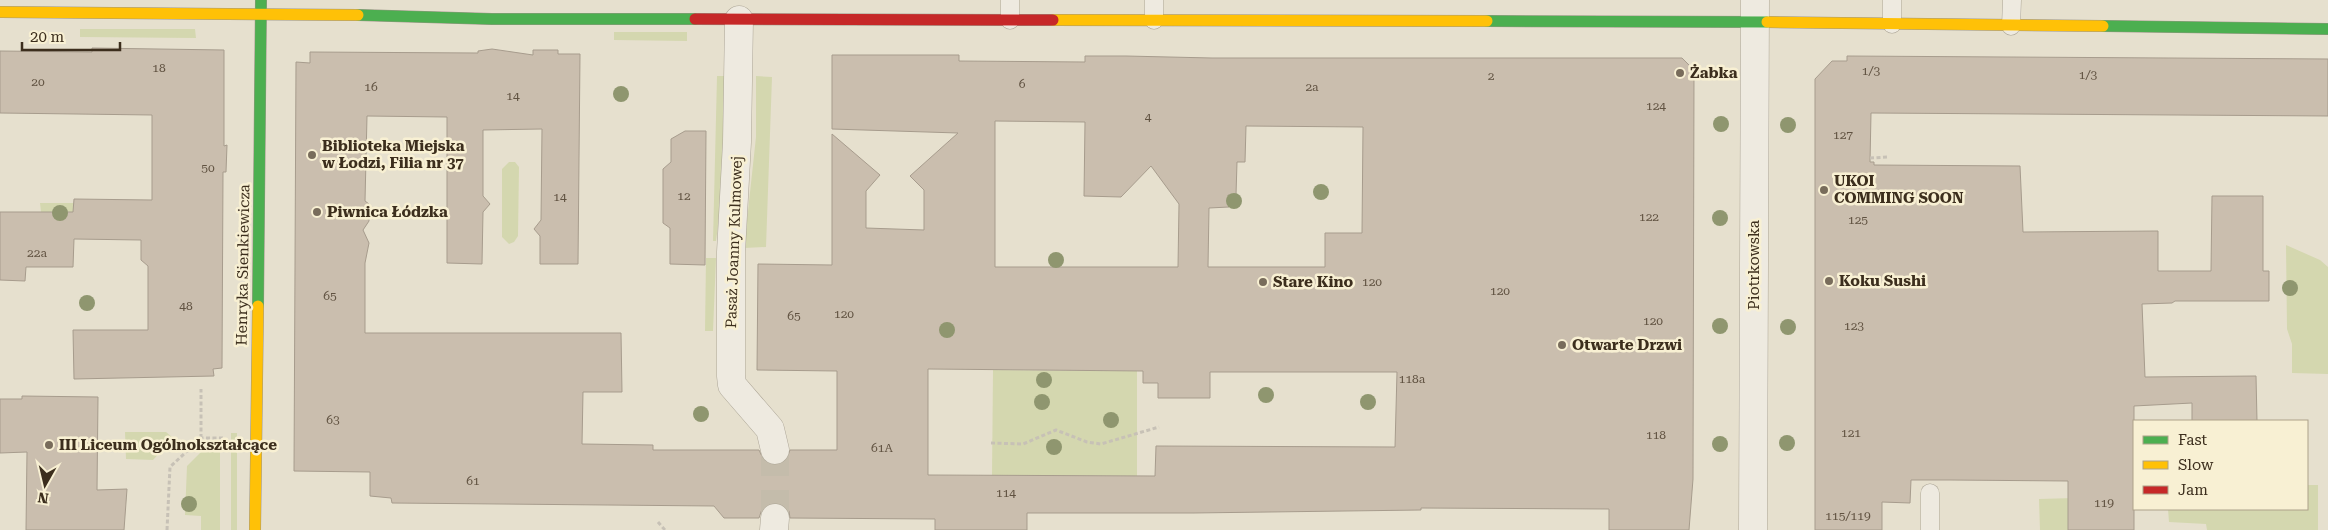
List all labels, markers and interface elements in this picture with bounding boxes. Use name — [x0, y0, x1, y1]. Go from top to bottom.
scale bar — [22, 20, 120, 52]
text: 20 m — [30, 28, 65, 46]
house number: 18 — [152, 61, 166, 75]
place label: Żabka — [1690, 64, 1738, 82]
house number: 1/3 — [1862, 64, 1881, 78]
marker: Żabka — [1674, 67, 1686, 79]
house number: 1/3 — [2079, 68, 2098, 82]
house number: 2 — [1488, 69, 1495, 83]
house number: 20 — [31, 75, 45, 89]
house number: 6 — [1019, 77, 1026, 91]
house number: 16 — [364, 80, 378, 94]
house number: 2a — [1305, 80, 1319, 94]
house number: 14 — [506, 89, 520, 103]
house number: 124 — [1646, 99, 1666, 113]
house number: 4 — [1145, 110, 1152, 124]
house number: 127 — [1833, 128, 1853, 142]
place label: Biblioteka Miejska w Łodzi, Filia nr 37 — [322, 137, 465, 172]
marker: Biblioteka Miejska w Łodzi, Filia nr 37 — [306, 149, 318, 161]
street label: Pasaż Joanny Kulmowej — [722, 155, 746, 329]
house number: 50 — [201, 161, 215, 175]
place label: UKOI COMMING SOON — [1834, 172, 1964, 207]
street label: Henryka Sienkiewicza — [233, 184, 253, 346]
marker: UKOI COMMING SOON — [1818, 184, 1830, 196]
house number: 12 — [677, 189, 691, 203]
house number: 14 — [553, 190, 567, 204]
place label: Piwnica Łódzka — [327, 203, 448, 221]
marker: Piwnica Łódzka — [311, 206, 323, 218]
house number: 122 — [1639, 210, 1659, 224]
house number: 125 — [1848, 213, 1868, 227]
street label: Piotrkowska — [1745, 220, 1763, 310]
house number: 22a — [27, 246, 47, 260]
place label: Koku Sushi — [1839, 272, 1926, 290]
place label: Stare Kino — [1273, 273, 1354, 291]
house number: 120 — [1362, 275, 1382, 289]
marker: Koku Sushi — [1823, 275, 1835, 287]
marker: Stare Kino — [1257, 276, 1269, 288]
house number: 120 — [1490, 284, 1510, 298]
house number: 65 — [323, 289, 337, 303]
house number: 48 — [179, 299, 193, 313]
house number: 120 — [834, 307, 854, 321]
house number: 65 — [787, 309, 801, 323]
house number: 120 — [1643, 314, 1663, 328]
house number: 123 — [1844, 319, 1864, 333]
place label: Otwarte Drzwi — [1572, 336, 1682, 354]
marker: Otwarte Drzwi — [1556, 339, 1568, 351]
house number: 118a — [1399, 372, 1426, 386]
house number: 63 — [326, 413, 340, 427]
legend — [2133, 420, 2308, 510]
house number: 121 — [1841, 426, 1861, 440]
house number: 118 — [1646, 428, 1666, 442]
text: Fast — [2178, 431, 2208, 449]
place label: III Liceum Ogólnokształcące — [59, 436, 277, 454]
marker: III Liceum Ogólnokształcące — [43, 439, 55, 451]
house number: 61A — [871, 441, 894, 455]
text: Slow — [2178, 456, 2214, 474]
north arrow — [20, 460, 70, 510]
house number: 61 — [466, 474, 480, 488]
text: Jam — [2178, 481, 2208, 499]
house number: 114 — [996, 486, 1016, 500]
text: N — [37, 489, 50, 507]
house number: 119 — [2094, 496, 2114, 510]
house number: 115/119 — [1825, 509, 1871, 523]

